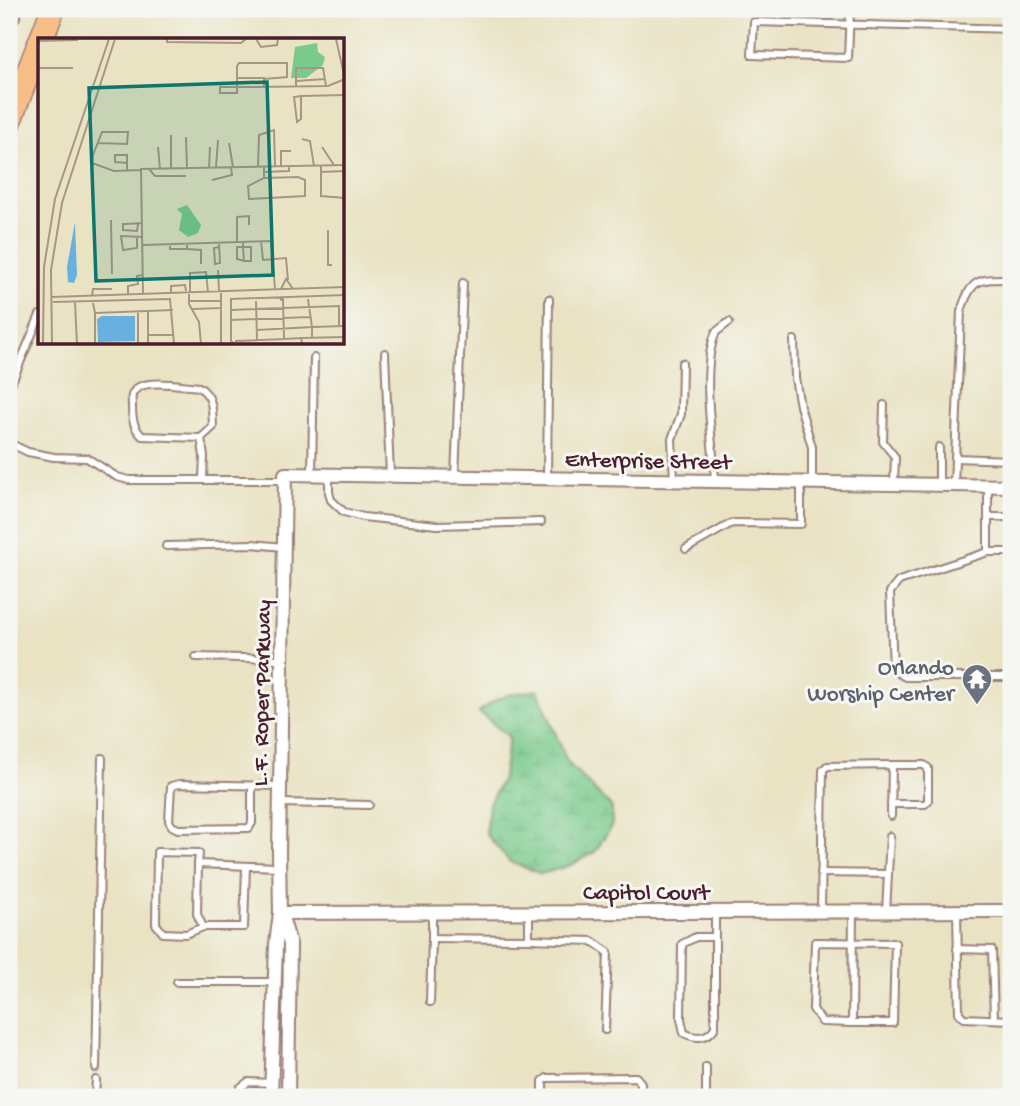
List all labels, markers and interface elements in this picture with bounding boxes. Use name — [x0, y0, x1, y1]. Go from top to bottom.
inset map — [38, 38, 345, 345]
street label: Enterprise Street — [565, 448, 733, 477]
street label: L.F. Roper Parkway — [248, 600, 279, 787]
place label: Orlando Worship Center — [807, 656, 956, 709]
temple icon: Orlando Worship Center — [960, 662, 994, 706]
street label: Capitol Court — [583, 881, 711, 908]

